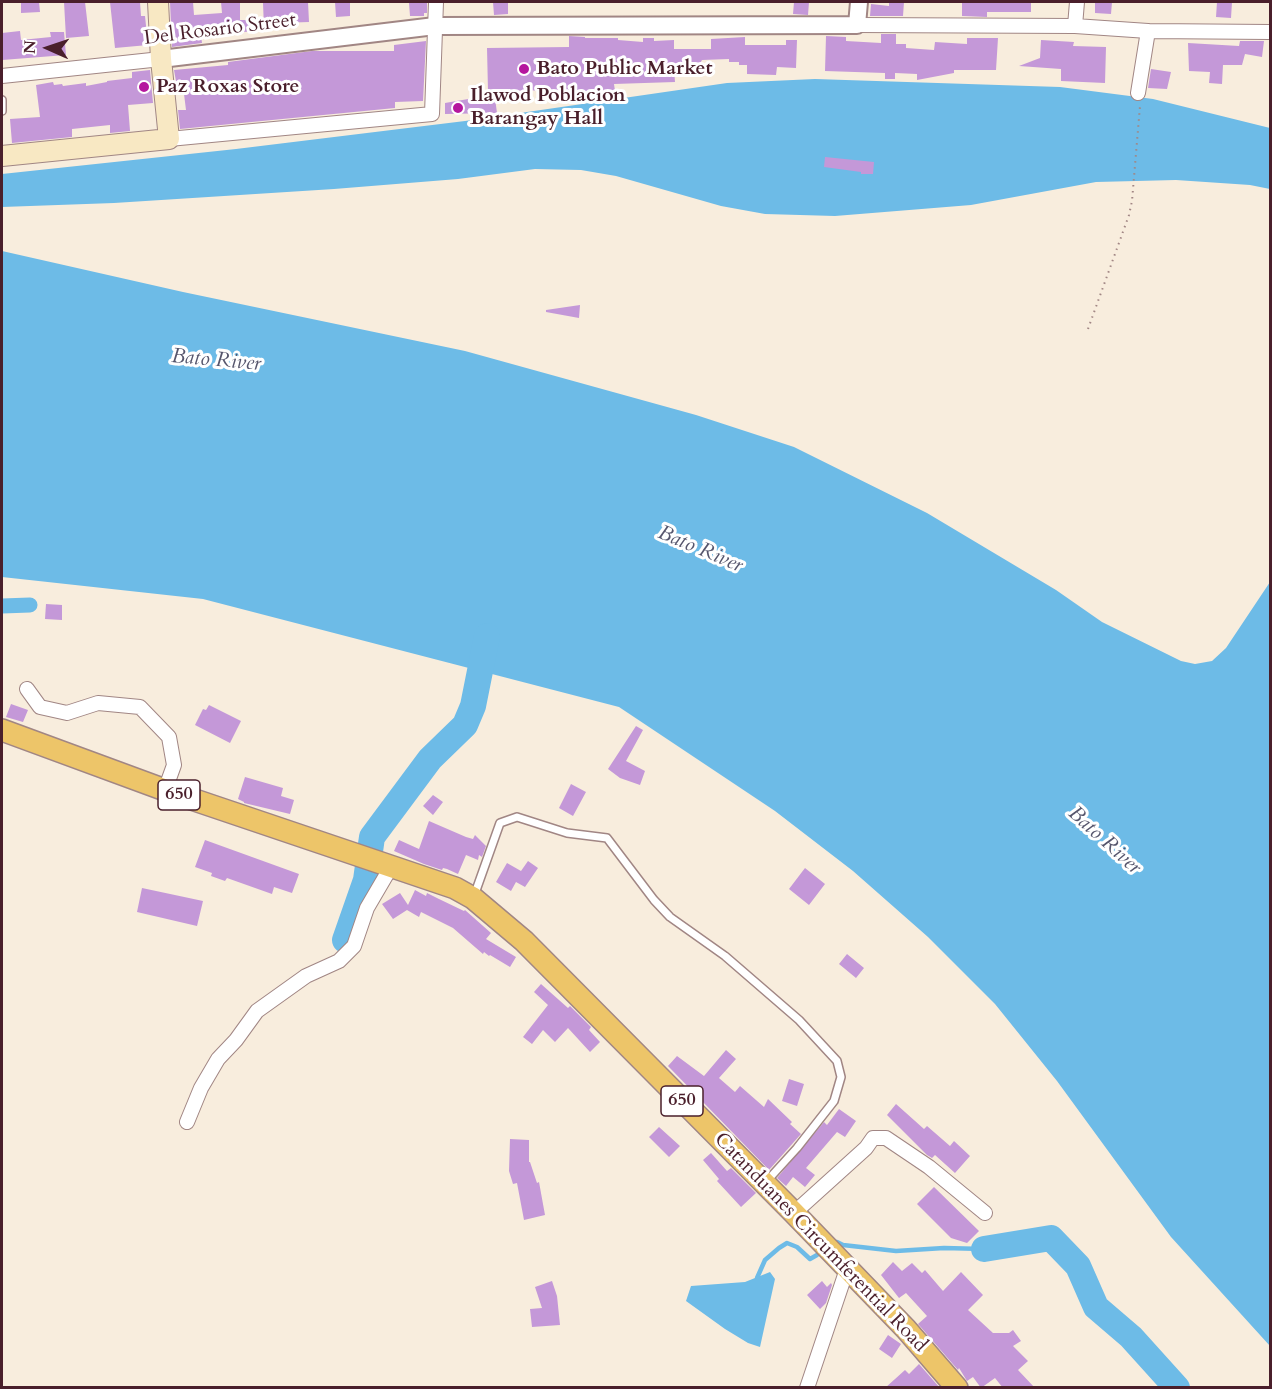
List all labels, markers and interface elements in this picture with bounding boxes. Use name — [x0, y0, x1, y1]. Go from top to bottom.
street label: Del Rosario Street — [143, 9, 297, 51]
north arrow — [18, 18, 78, 78]
text: N — [19, 40, 41, 55]
place label: Bato Public Market — [536, 57, 713, 81]
marker: Bato Public Market — [517, 62, 531, 76]
place label: Paz Roxas Store — [156, 75, 299, 99]
marker: Paz Roxas Store — [137, 80, 151, 94]
place label: Ilawod Poblacion Barangay Hall — [470, 84, 626, 131]
marker: Ilawod Poblacion Barangay Hall — [451, 101, 465, 115]
water label: Bato River — [170, 345, 262, 377]
water label: Bato River — [654, 521, 746, 579]
road number: 650 — [158, 780, 200, 810]
water label: Bato River — [1062, 802, 1146, 880]
road number: 650 — [661, 1086, 703, 1116]
street label: Catanduanes Circumferential Road — [708, 1128, 932, 1358]

